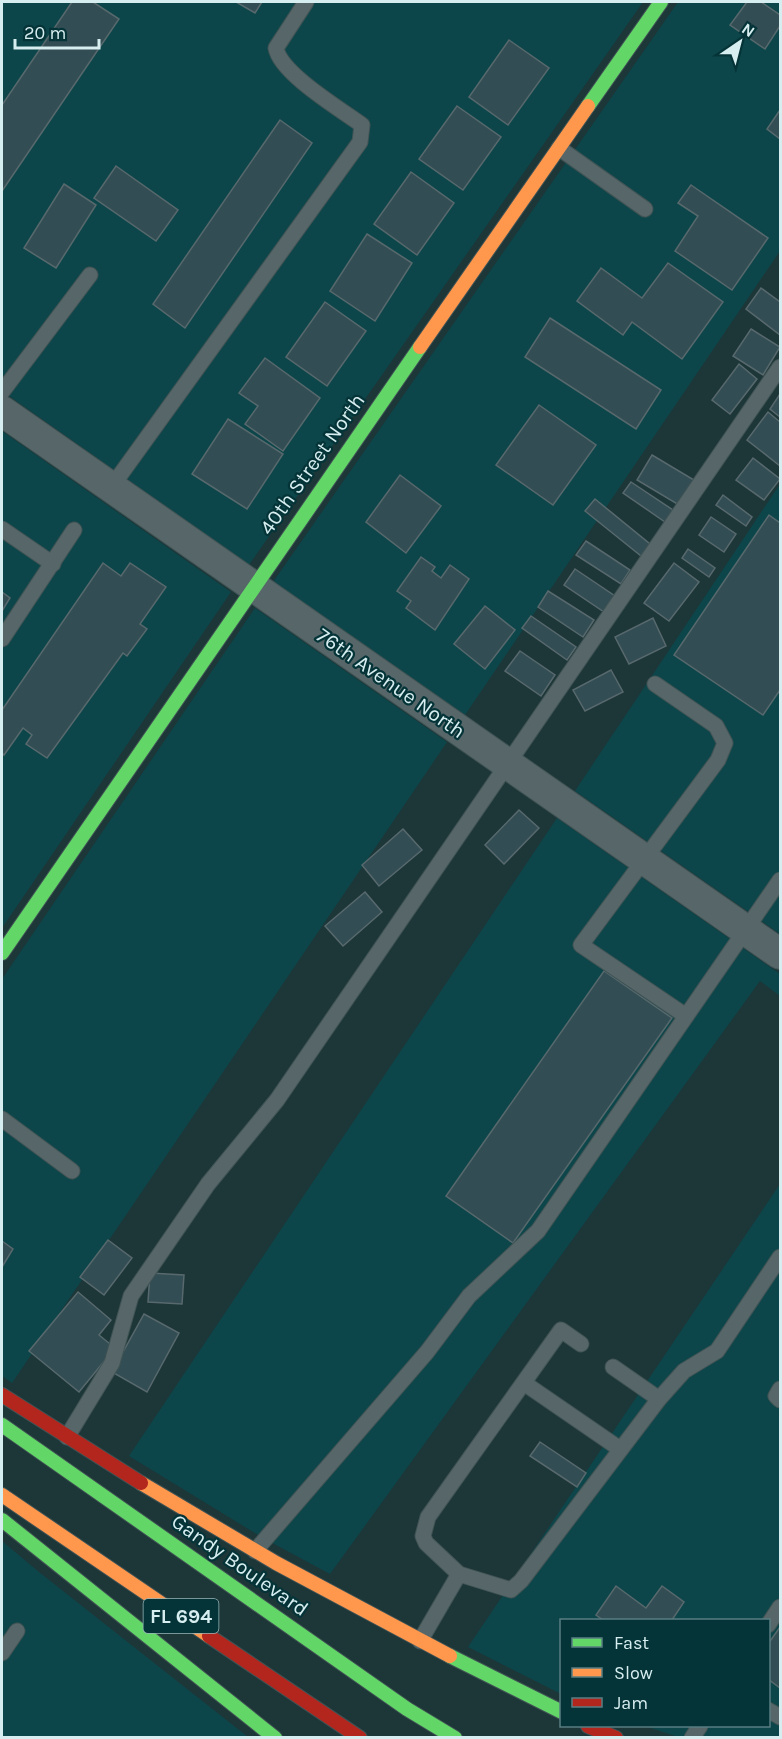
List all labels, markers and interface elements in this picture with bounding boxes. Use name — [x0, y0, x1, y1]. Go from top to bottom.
scale bar — [15, 12, 99, 50]
north arrow — [710, 12, 770, 72]
text: N — [738, 19, 758, 41]
text: 20 m — [24, 22, 66, 44]
street label: 40th Street North — [254, 389, 370, 539]
street label: 76th Avenue North — [312, 623, 470, 743]
street label: Gandy Boulevard — [167, 1509, 313, 1621]
road number: FL 694 — [144, 1599, 219, 1633]
legend — [560, 1619, 770, 1727]
text: Fast — [614, 1632, 649, 1654]
text: Slow — [614, 1662, 653, 1684]
text: Jam — [614, 1692, 648, 1714]

